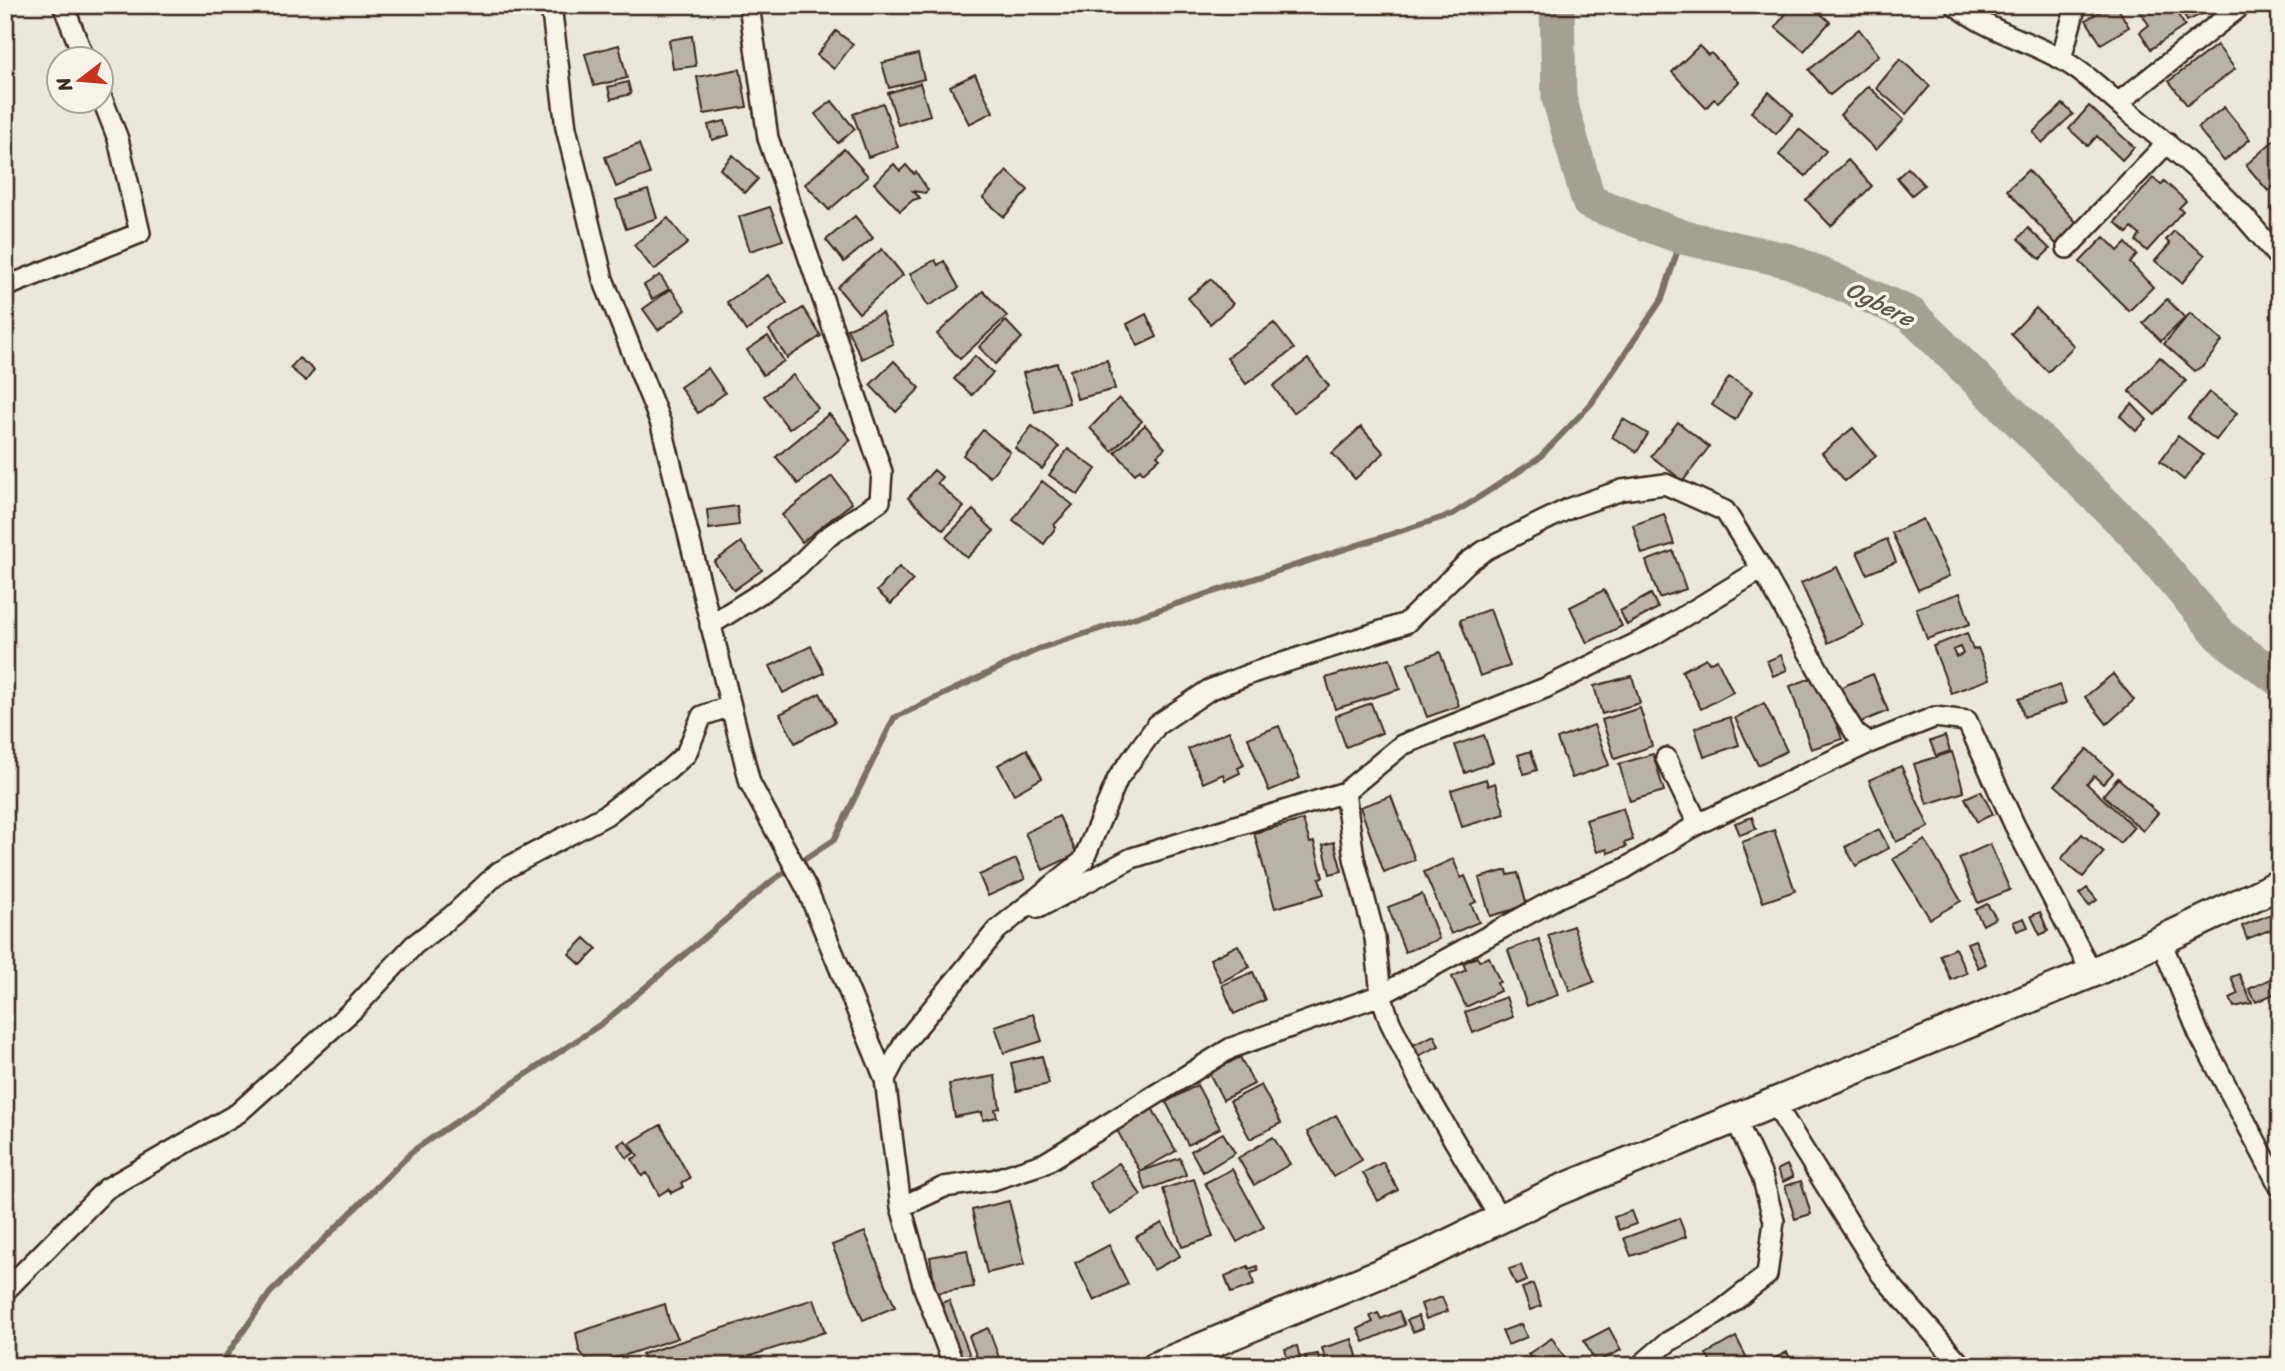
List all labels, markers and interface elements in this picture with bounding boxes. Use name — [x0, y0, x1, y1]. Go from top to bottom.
north arrow — [46, 46, 116, 116]
text: N — [46, 73, 82, 96]
water label: Ogbere — [1839, 269, 1923, 340]

